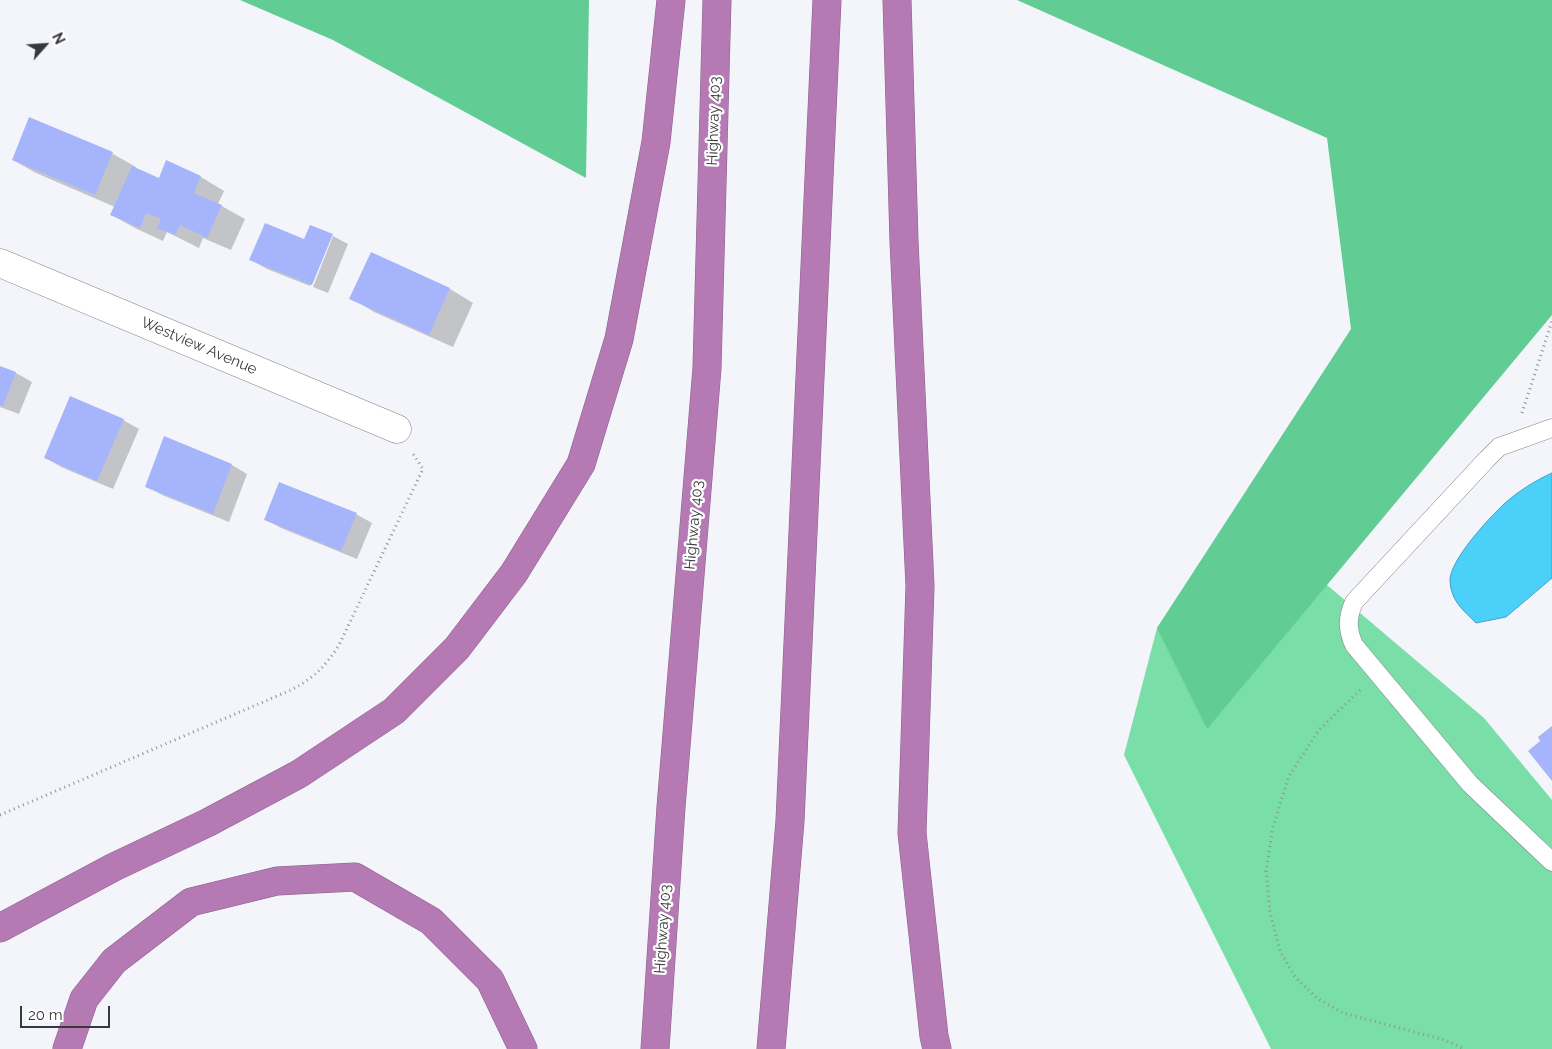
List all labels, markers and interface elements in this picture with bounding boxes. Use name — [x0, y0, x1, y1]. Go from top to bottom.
north arrow — [20, 20, 70, 70]
text: N — [49, 30, 68, 47]
street label: Highway 403 — [703, 76, 725, 166]
street label: Westview Avenue — [138, 313, 260, 379]
street label: Highway 403 — [681, 480, 707, 570]
street label: Highway 403 — [651, 884, 675, 974]
scale bar — [22, 996, 112, 1028]
text: 20 m — [28, 1006, 63, 1024]

